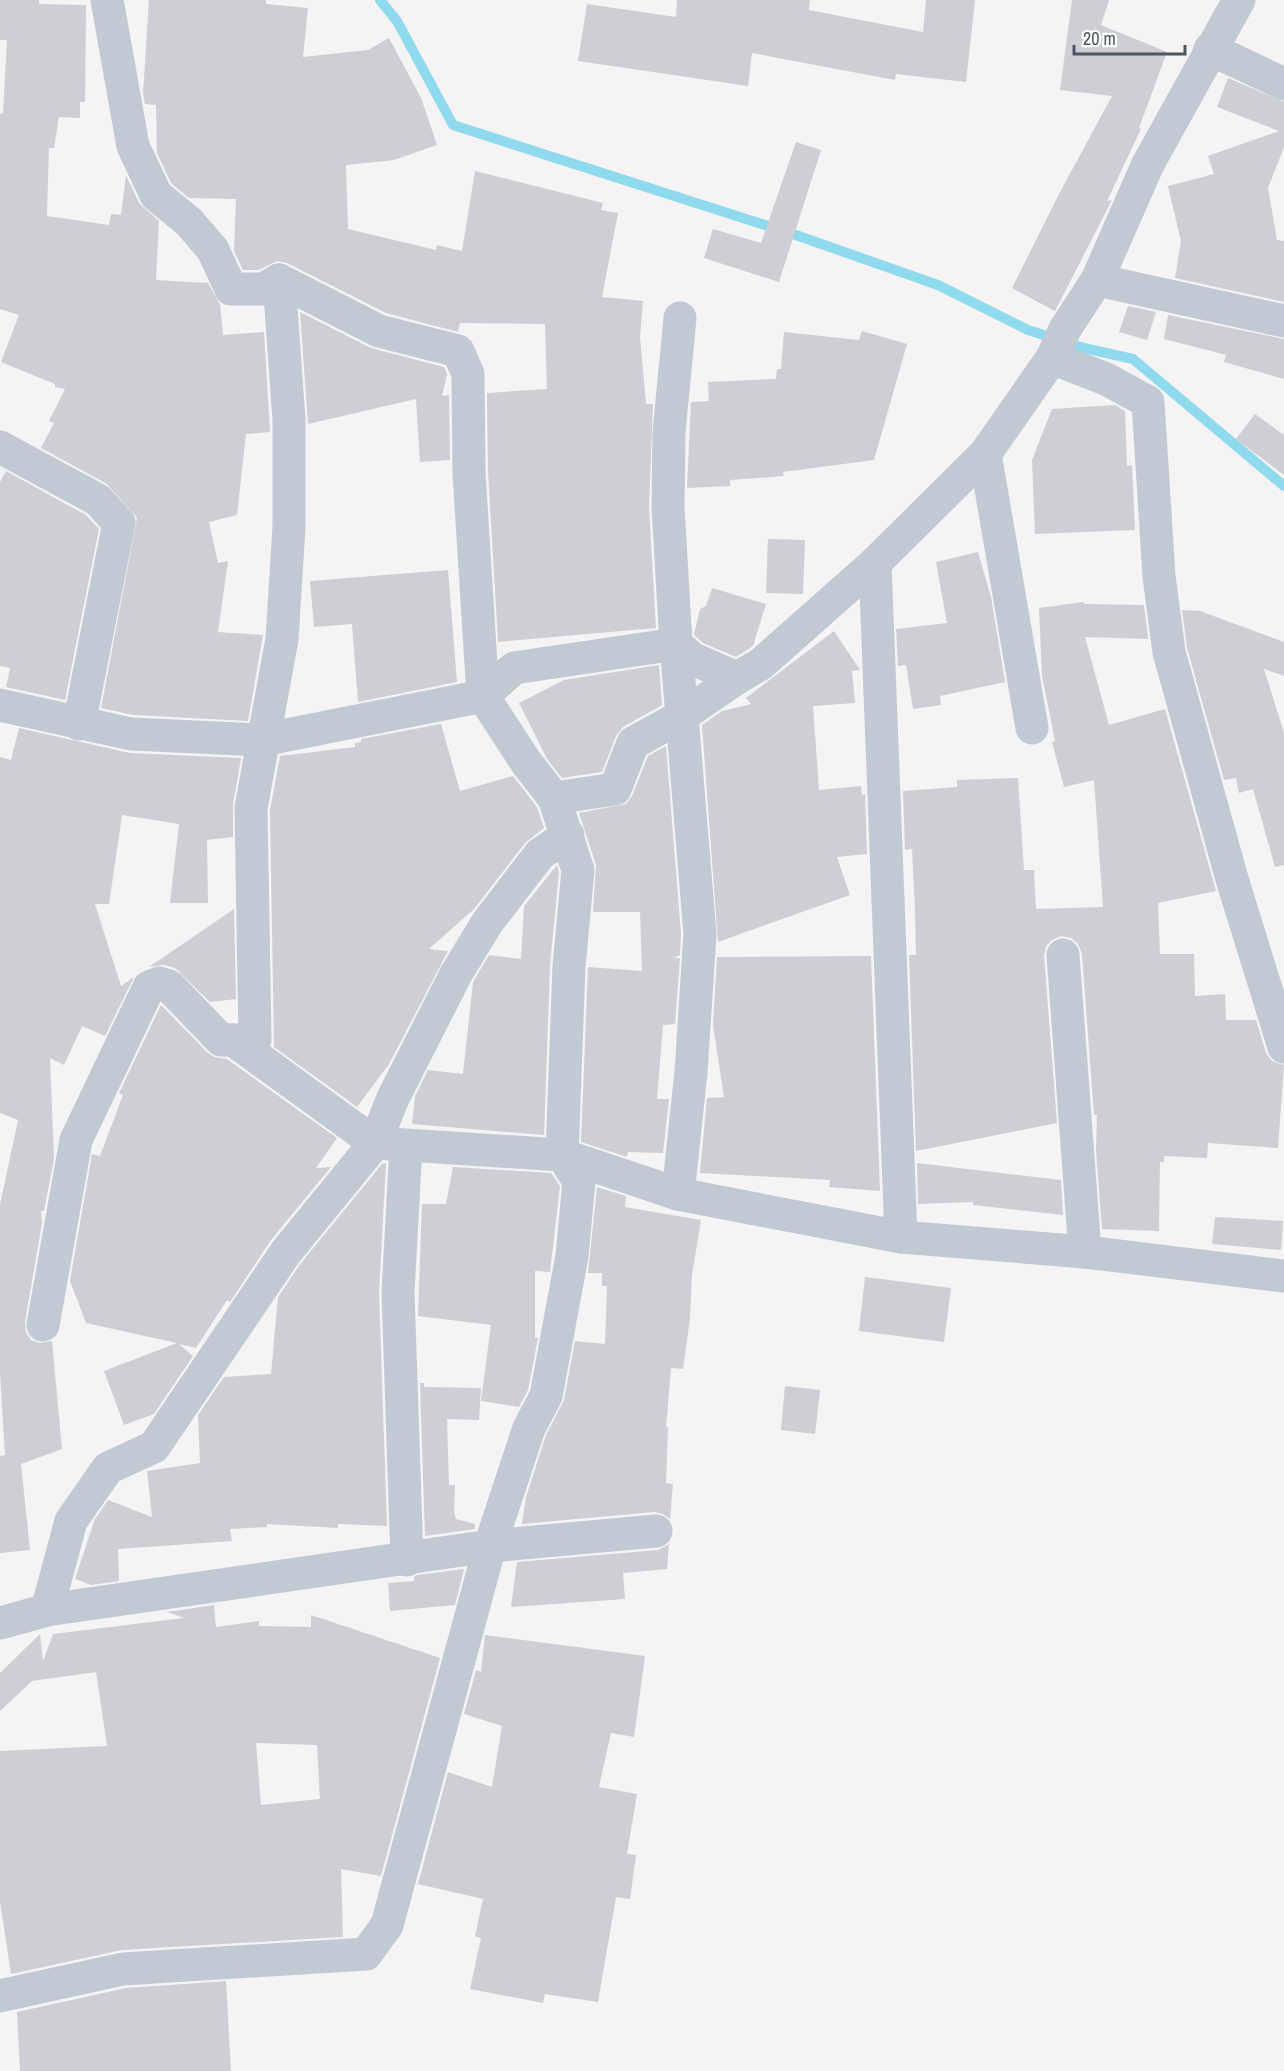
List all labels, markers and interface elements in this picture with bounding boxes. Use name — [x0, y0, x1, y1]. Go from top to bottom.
scale bar — [1074, 18, 1185, 56]
text: 20 m — [1083, 26, 1116, 51]

